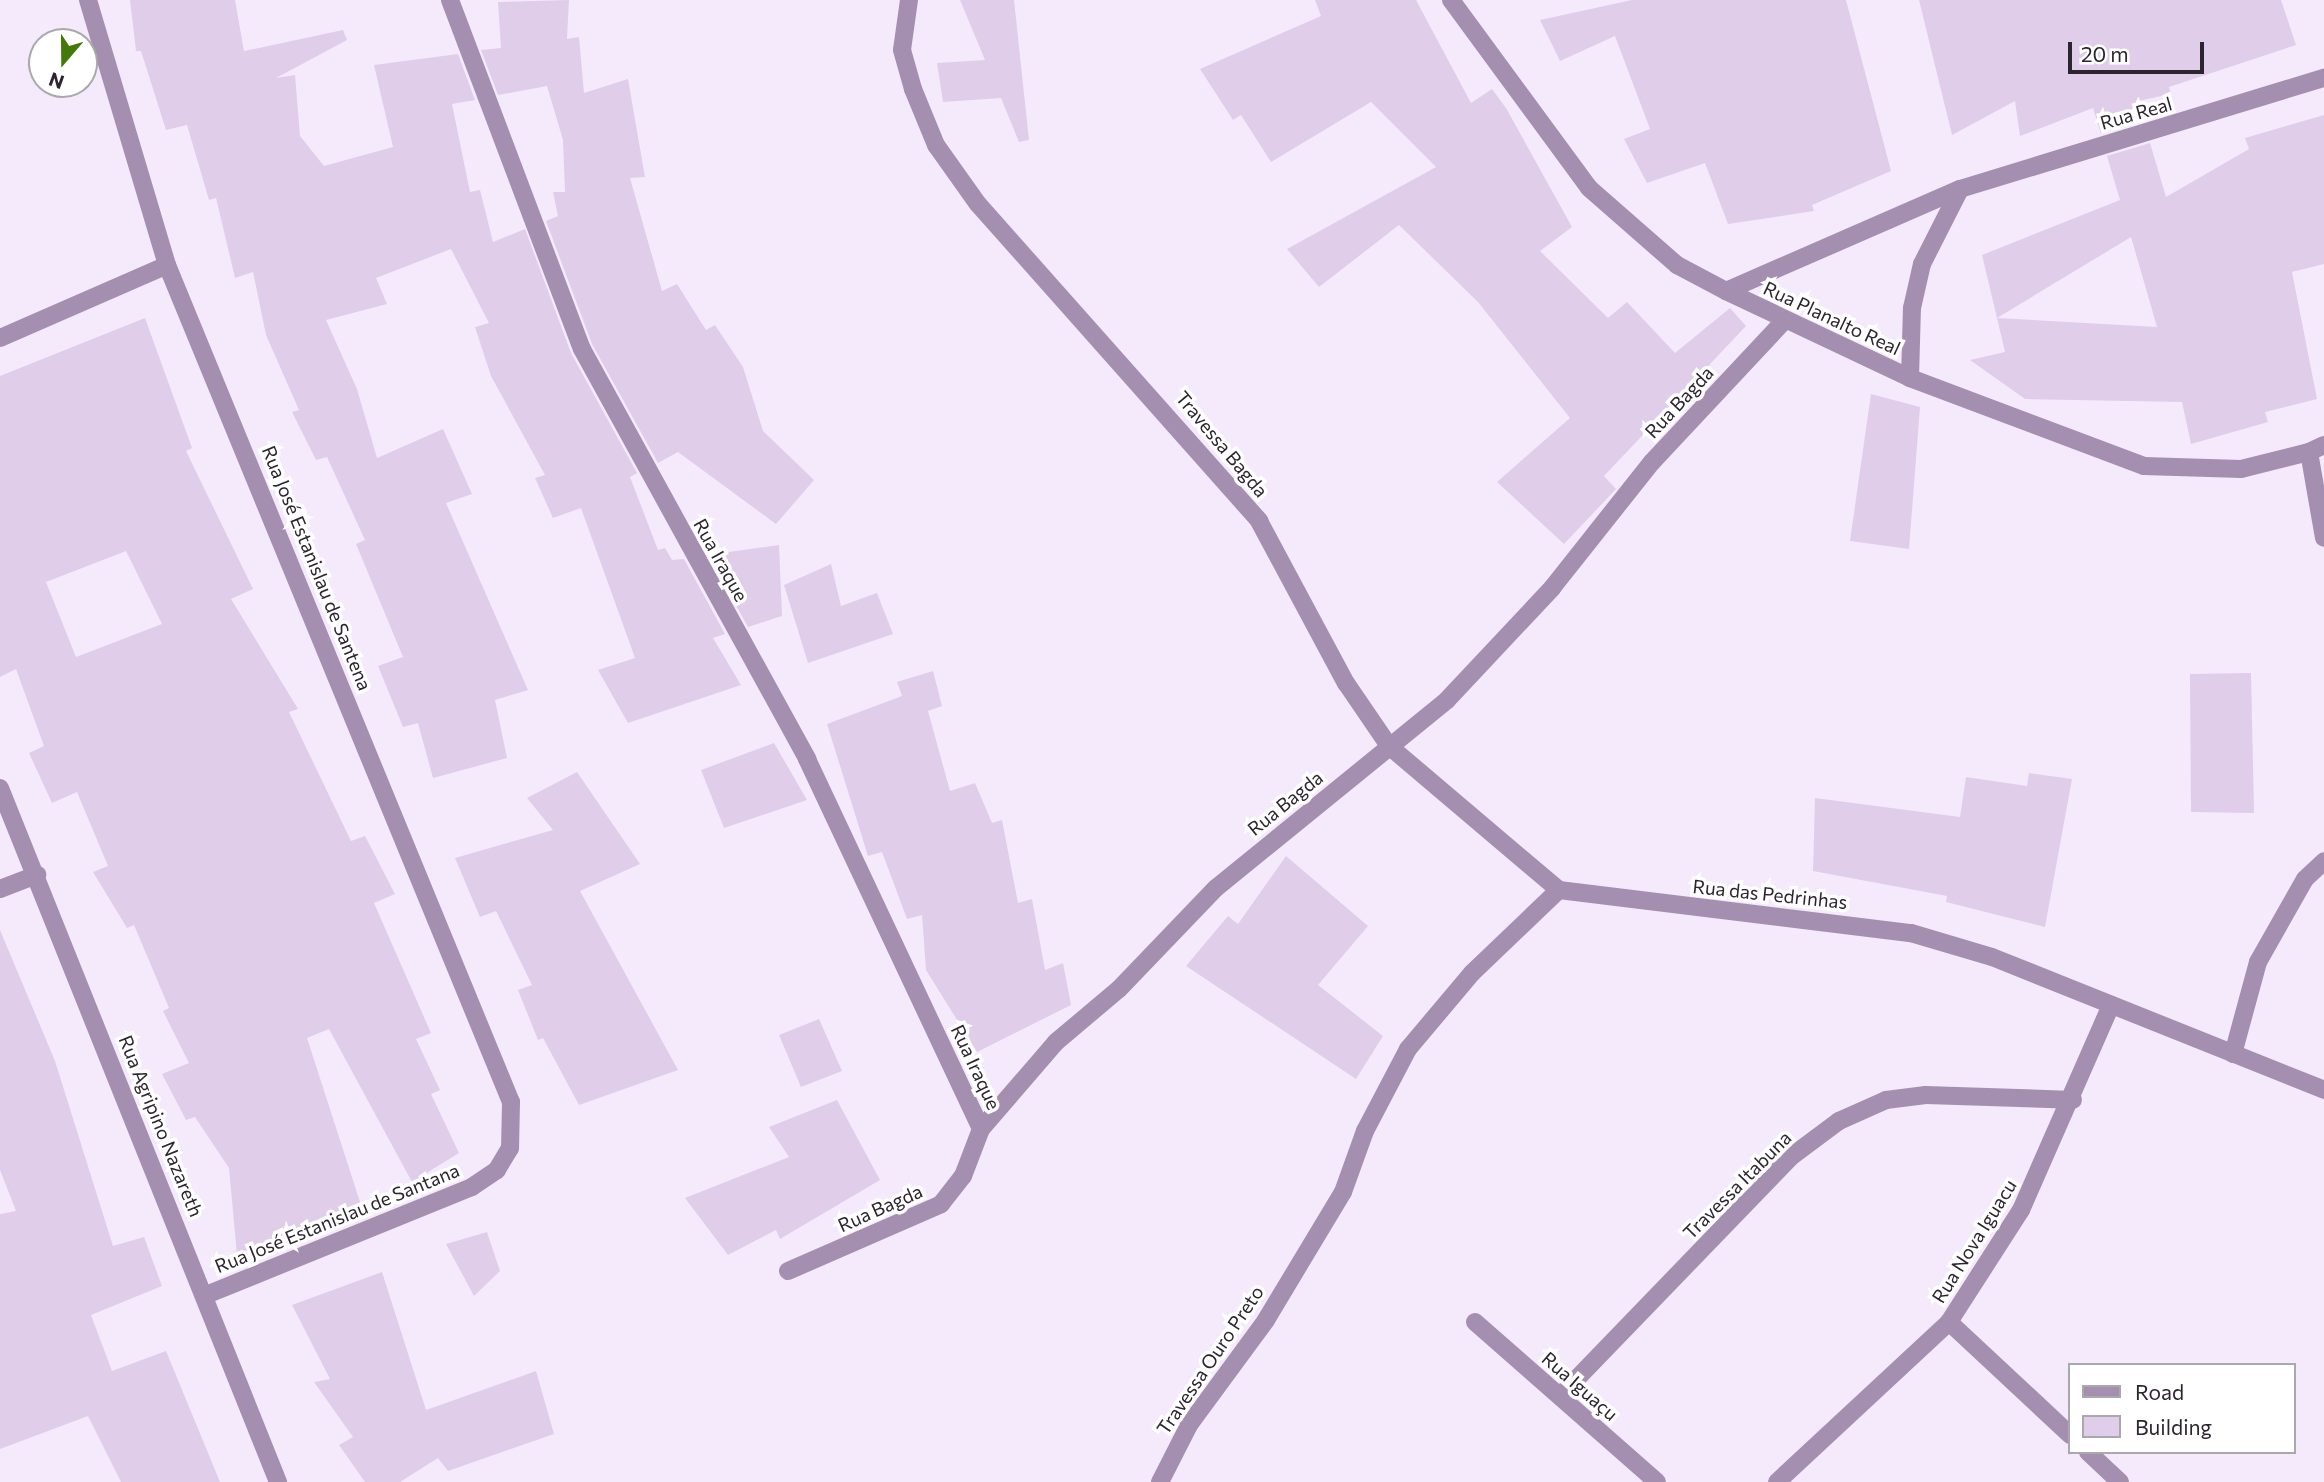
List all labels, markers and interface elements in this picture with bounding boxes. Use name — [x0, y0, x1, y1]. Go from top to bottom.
north arrow — [28, 28, 98, 98]
scale bar — [2072, 28, 2208, 72]
text: 20 m — [2081, 41, 2129, 66]
text: N — [46, 68, 67, 95]
street label: Rua Real — [2097, 92, 2175, 134]
street label: Rua Planalto Real — [1760, 276, 1904, 360]
street label: Rua Bagda — [1640, 361, 1718, 443]
street label: Travessa Bagda — [1171, 386, 1273, 502]
street label: Rua José Estanislau de Santena — [257, 442, 377, 694]
street label: Rua Iraque — [689, 515, 753, 605]
street label: Rua Bagda — [1243, 766, 1327, 840]
street label: Rua das Pedrinhas — [1692, 875, 1848, 913]
street label: Rua Iraque — [946, 1021, 1006, 1113]
street label: Rua Agripino Nazareth — [114, 1032, 208, 1220]
street label: Travessa Itabuna — [1678, 1126, 1796, 1244]
street label: Rua José Estanislau de Santana — [211, 1158, 463, 1278]
street label: Rua Nova Iguacu — [1927, 1175, 2021, 1307]
street label: Rua Bagda — [834, 1179, 926, 1237]
street label: Travessa Ouro Preto — [1152, 1281, 1268, 1439]
street label: Rua Iguaçu — [1537, 1347, 1623, 1425]
legend — [2068, 1363, 2296, 1454]
text: Road — [2135, 1379, 2184, 1404]
text: Building — [2135, 1414, 2212, 1439]

